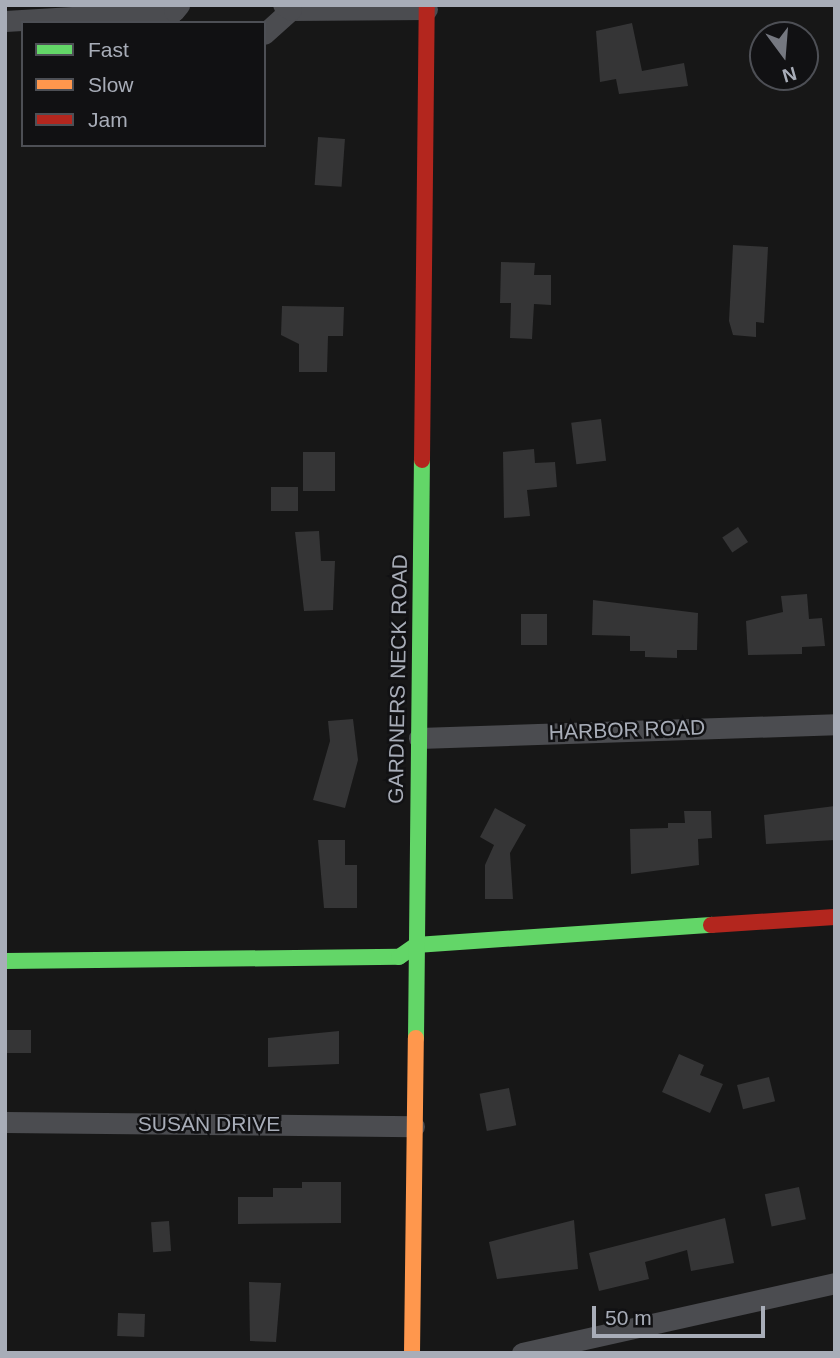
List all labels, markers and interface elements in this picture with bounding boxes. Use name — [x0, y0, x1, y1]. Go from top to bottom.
legend — [21, 21, 266, 147]
north arrow — [749, 21, 819, 91]
text: Fast — [88, 38, 129, 61]
text: N — [780, 63, 799, 87]
text: Slow — [88, 73, 134, 96]
text: Jam — [88, 108, 128, 131]
street label: GARDNERS NECK ROAD — [383, 554, 413, 804]
street label: HARBOR ROAD — [548, 715, 706, 745]
street label: SUSAN DRIVE — [138, 1111, 280, 1137]
scale bar — [595, 1292, 768, 1336]
text: 50 m — [605, 1306, 652, 1329]

